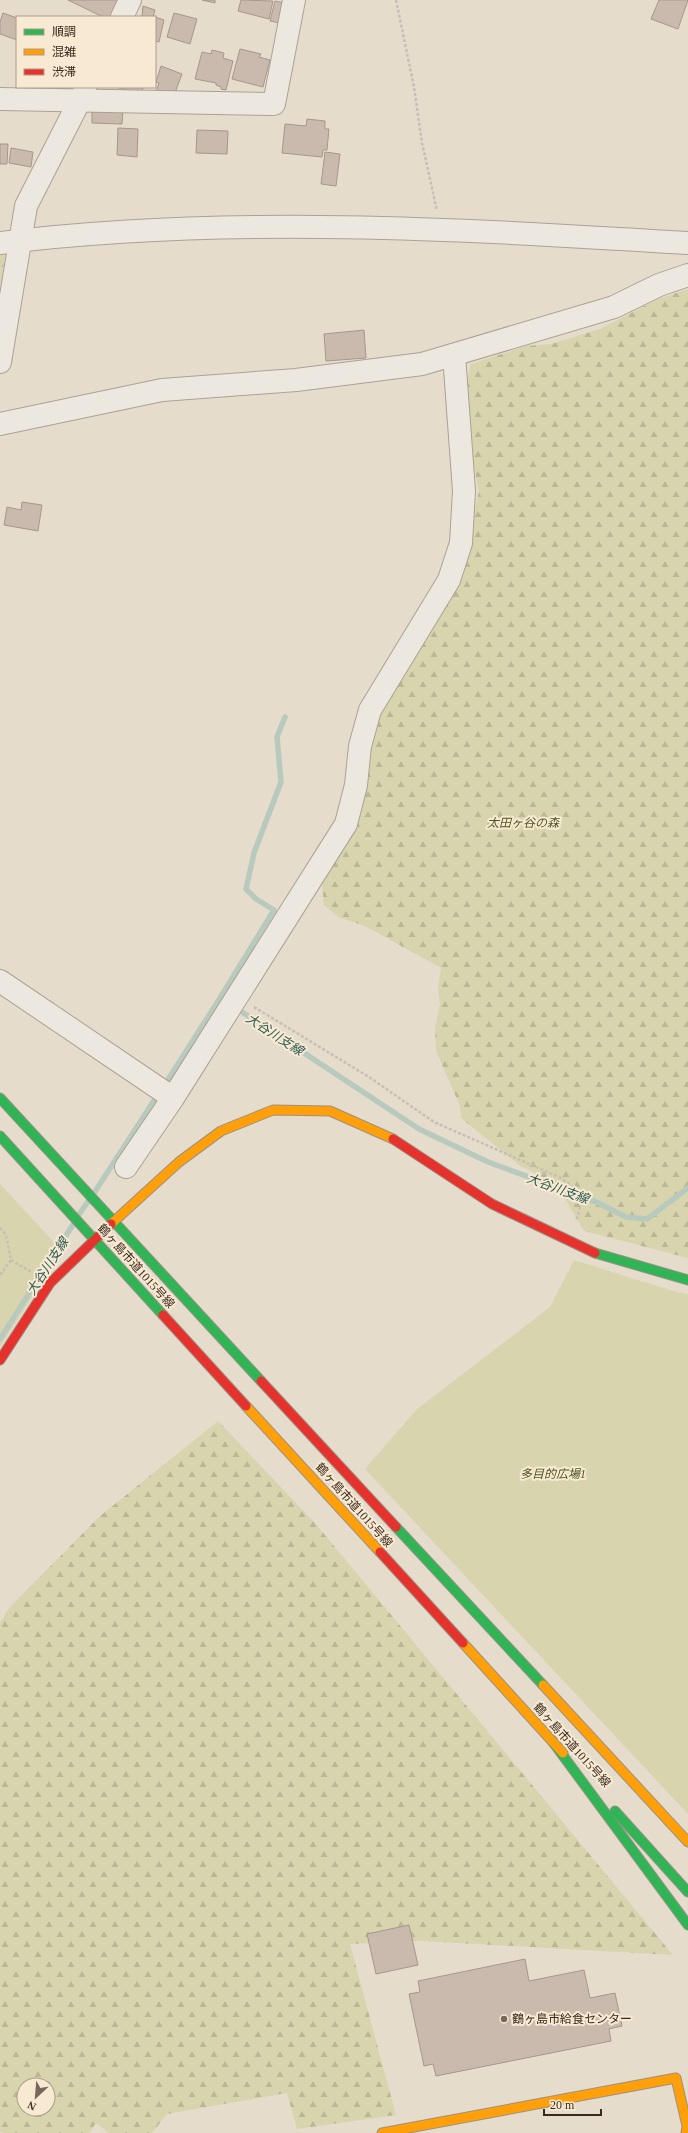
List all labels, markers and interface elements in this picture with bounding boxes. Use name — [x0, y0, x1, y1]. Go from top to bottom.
legend — [16, 16, 156, 88]
text: 順調 — [52, 25, 76, 39]
text: 混雑 — [52, 45, 76, 59]
text: 渋滞 — [52, 65, 76, 79]
park label: 太田ヶ谷の森 — [487, 816, 560, 830]
water label: 大谷川支線 — [243, 1010, 308, 1059]
water label: 大谷川支線 — [525, 1170, 593, 1207]
street label: 鶴ヶ島市道1015号線 — [95, 1221, 177, 1311]
water label: 大谷川支線 — [23, 1233, 72, 1298]
street label: 鶴ヶ島市道1015号線 — [313, 1460, 395, 1550]
park label: 多目的広場1 — [520, 1467, 586, 1481]
street label: 鶴ヶ島市道1015号線 — [531, 1700, 613, 1790]
place label: 鶴ヶ島市給食センター — [512, 2012, 632, 2026]
marker: 鶴ヶ島市給食センター — [499, 2014, 509, 2024]
north arrow — [16, 2077, 56, 2117]
scale bar — [544, 2091, 601, 2117]
text: 20 m — [550, 2098, 575, 2112]
text: N — [25, 2099, 38, 2113]

